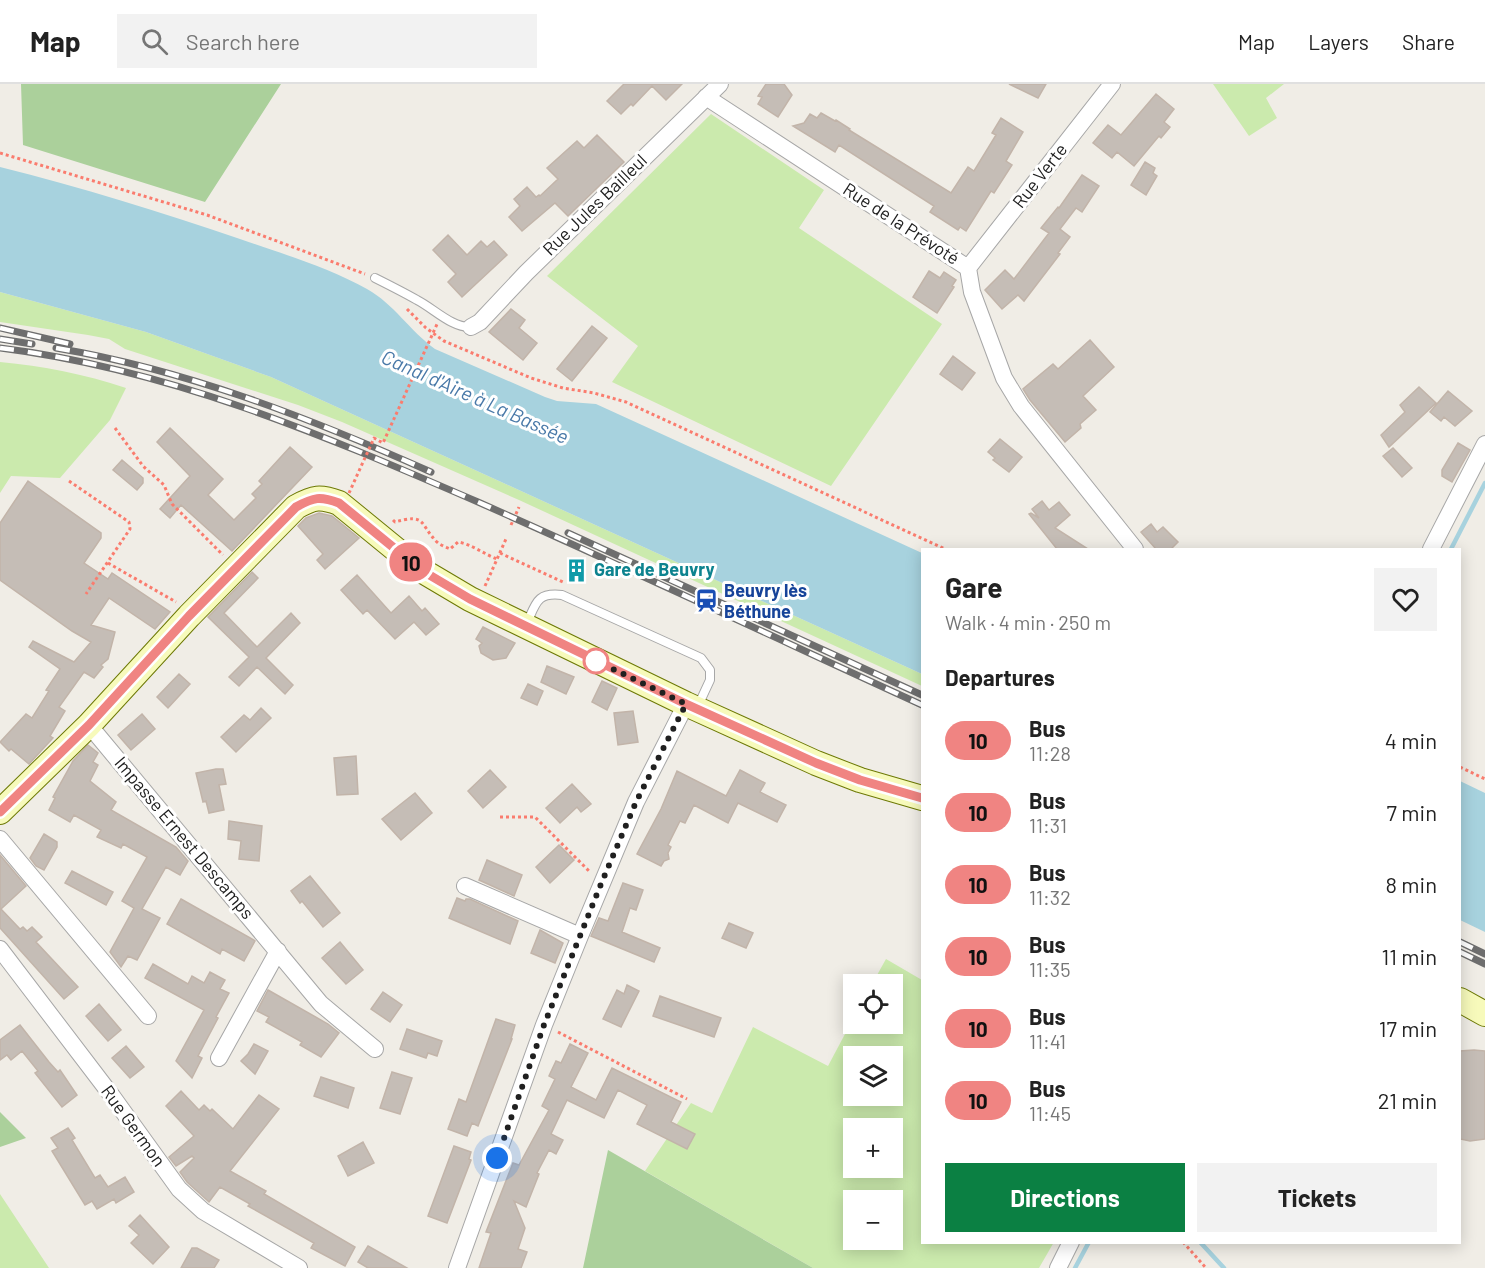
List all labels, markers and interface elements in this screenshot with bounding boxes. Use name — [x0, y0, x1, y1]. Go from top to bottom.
search box — [117, 14, 537, 68]
text: Map — [30, 24, 81, 58]
icon: search — [138, 25, 171, 58]
text: Search here — [186, 28, 300, 54]
text: Map — [1238, 29, 1275, 54]
text: Layers — [1308, 29, 1369, 54]
text: Share — [1402, 29, 1455, 54]
street label: Rue Verte — [1007, 139, 1071, 212]
street label: Rue Jules Bailleul — [538, 149, 651, 260]
street label: Rue de la Prévoté — [839, 177, 964, 269]
water label: Canal d'Aire à La Bassée — [378, 344, 573, 448]
line badge: 10 — [384, 542, 438, 582]
text: 10 — [401, 550, 421, 575]
building icon: Gare de Beuvry — [563, 557, 589, 583]
place label: Gare de Beuvry — [594, 558, 715, 580]
button: heart — [1374, 568, 1437, 631]
text: Gare — [945, 570, 1002, 604]
place label: Beuvry lès Béthune — [724, 579, 807, 622]
station icon: Beuvry lès Béthune — [693, 588, 719, 614]
text: Walk · 4 min · 250 m — [945, 610, 1111, 634]
unlabelled marker — [583, 648, 609, 674]
text: Departures — [945, 664, 1055, 690]
text: Bus — [1029, 715, 1066, 741]
text: 4 min — [1385, 727, 1437, 753]
text: 10 — [968, 728, 988, 753]
text: 11:28 — [1029, 741, 1071, 765]
street label: Impasse Ernest Descamps — [110, 752, 259, 923]
text: Bus — [1029, 787, 1066, 813]
text: 7 min — [1387, 799, 1437, 825]
text: 10 — [968, 800, 988, 825]
text: 11:31 — [1029, 813, 1067, 837]
text: Bus — [1029, 859, 1066, 885]
text: 8 min — [1385, 871, 1437, 897]
text: 10 — [968, 872, 988, 897]
text: 11:32 — [1029, 885, 1071, 909]
text: Bus — [1029, 931, 1066, 957]
text: 11 min — [1381, 943, 1437, 969]
text: 10 — [968, 944, 988, 969]
text: 11:35 — [1029, 957, 1070, 981]
map controls — [843, 974, 903, 1250]
button: locate — [843, 974, 903, 1034]
text: Bus — [1029, 1003, 1066, 1029]
text: 17 min — [1379, 1015, 1437, 1041]
text: 10 — [968, 1016, 988, 1041]
text: 11:41 — [1029, 1029, 1066, 1053]
button: layers — [843, 1046, 903, 1106]
text: Bus — [1029, 1075, 1066, 1101]
street label: Rue Germon — [97, 1080, 171, 1170]
text: 21 min — [1378, 1087, 1437, 1113]
text: 10 — [968, 1088, 988, 1113]
text: 11:45 — [1029, 1101, 1071, 1125]
button: + — [843, 1118, 903, 1178]
your location — [482, 1143, 512, 1173]
button: Directions — [945, 1163, 1185, 1232]
button: Tickets — [1197, 1163, 1437, 1232]
button: − — [843, 1190, 903, 1250]

